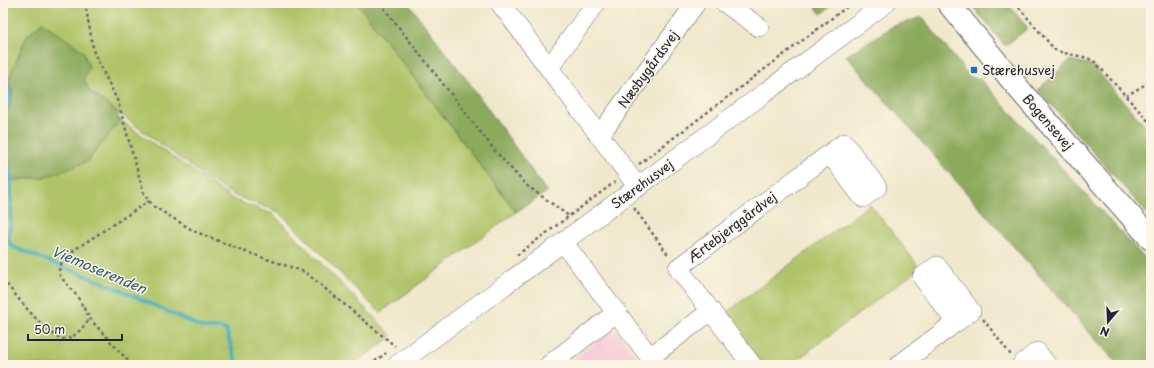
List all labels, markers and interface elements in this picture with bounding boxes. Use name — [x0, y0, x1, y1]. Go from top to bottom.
street label: Næsbygårdsvej — [613, 26, 682, 111]
place label: Stærehusvej — [982, 60, 1055, 79]
marker: Stærehusvej — [969, 65, 979, 75]
street label: Bogensevej — [1019, 89, 1078, 154]
street label: Stærehusvej — [607, 155, 677, 213]
street label: Ærtebjerggårdvej — [683, 187, 780, 266]
water label: Viemoserenden — [49, 240, 150, 299]
north arrow — [1088, 302, 1128, 342]
scale bar — [28, 316, 122, 342]
text: 50 m — [34, 320, 65, 338]
text: N — [1097, 322, 1111, 341]

